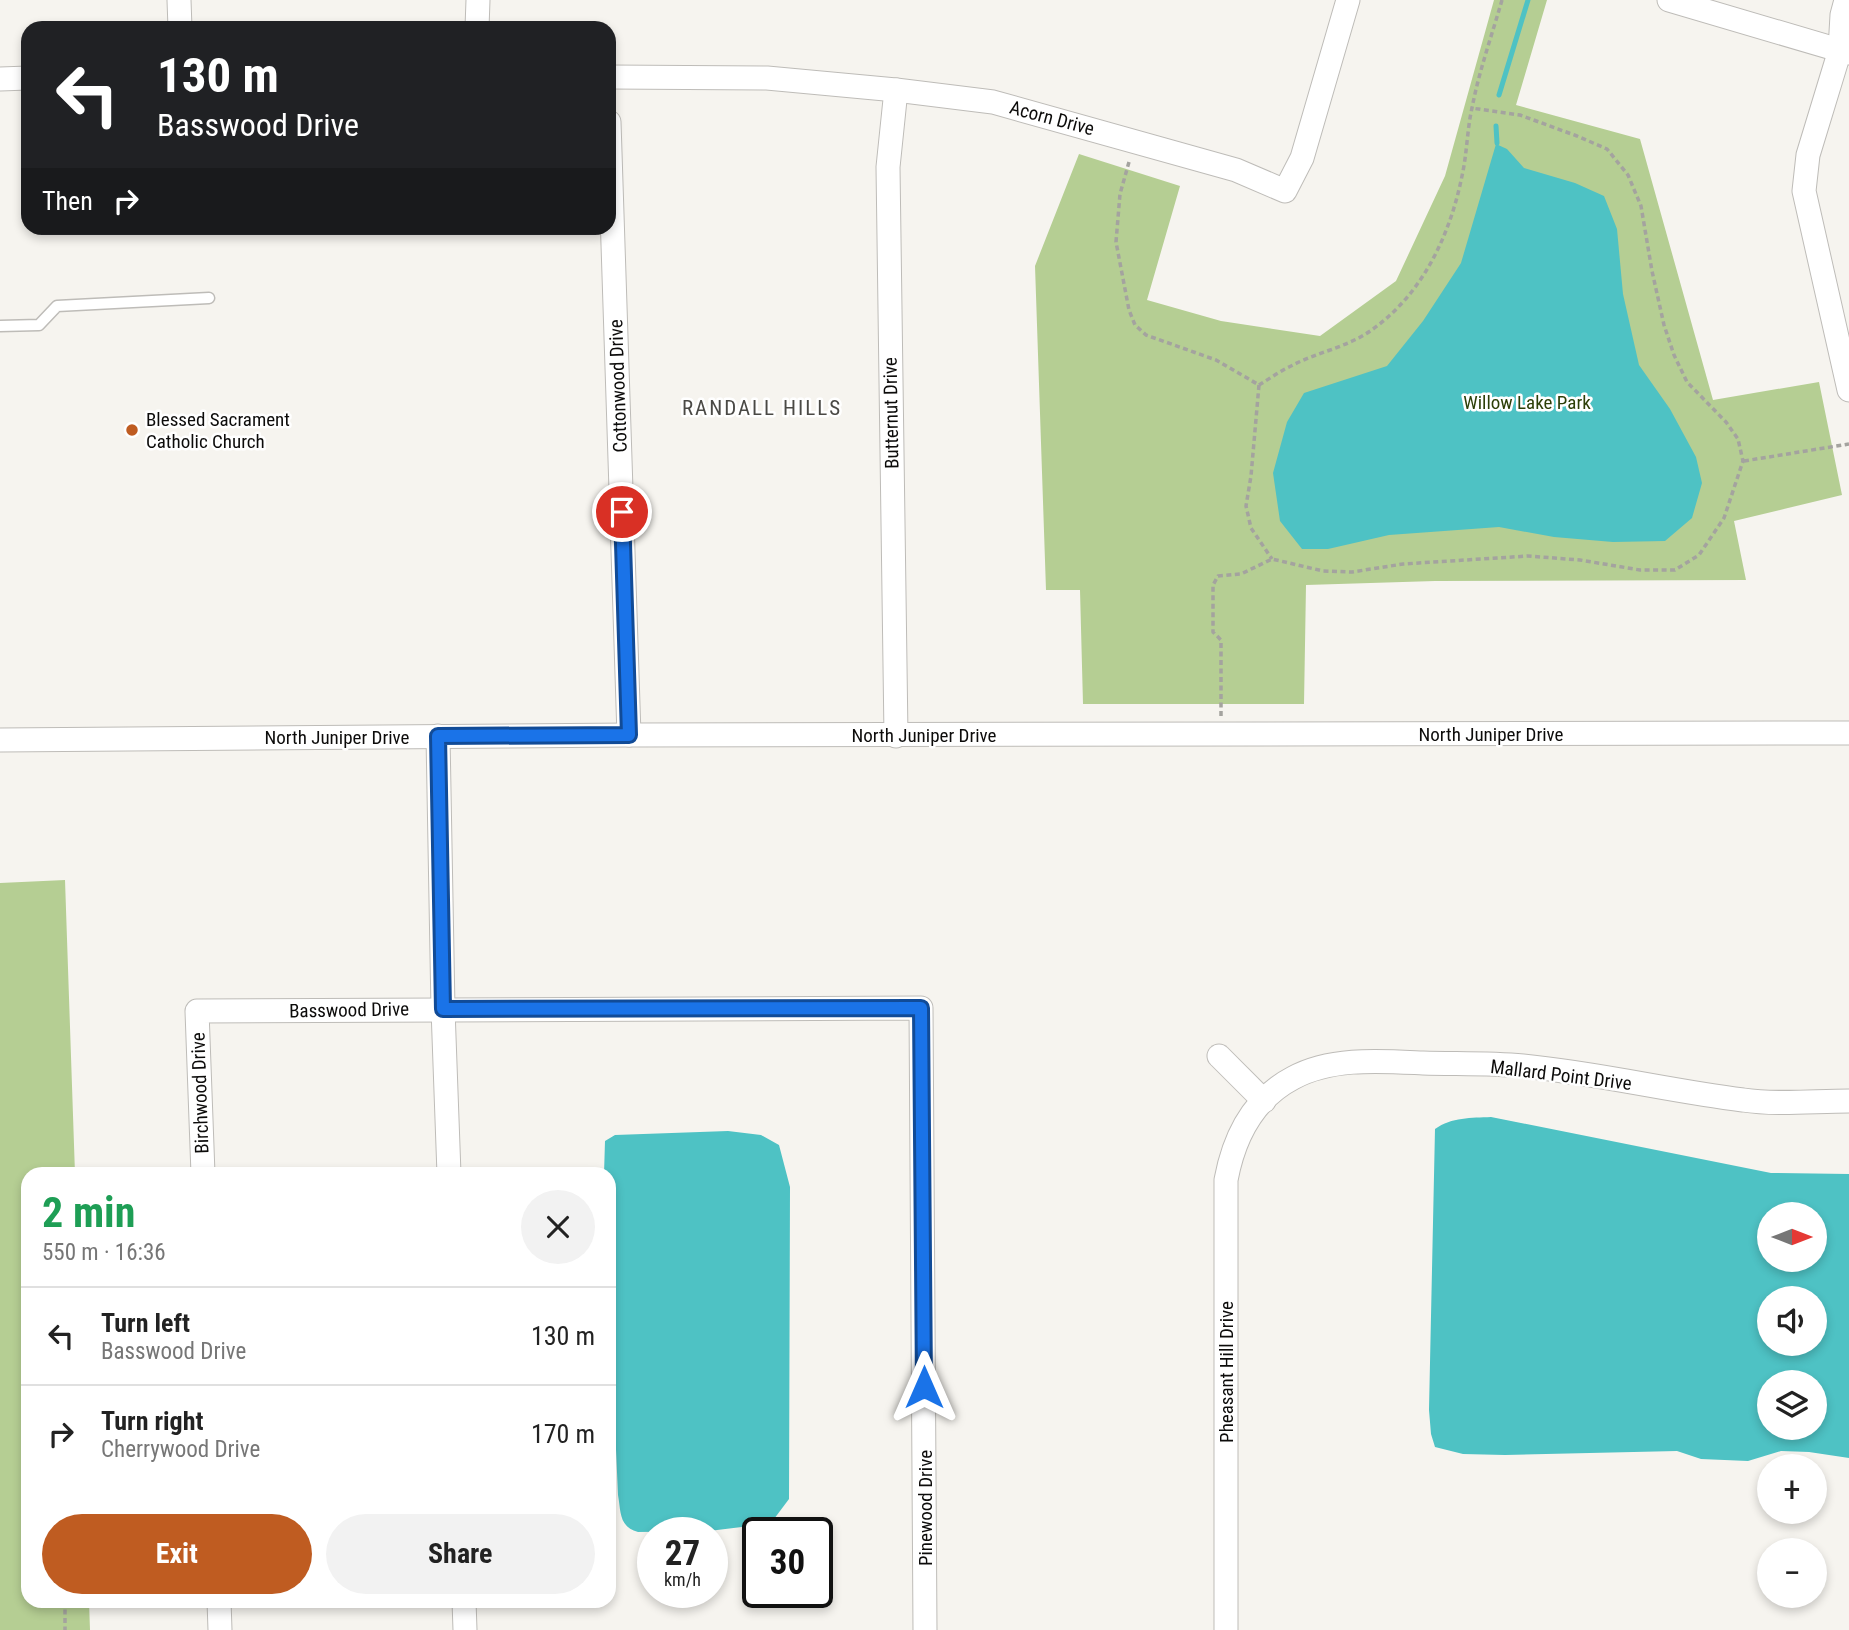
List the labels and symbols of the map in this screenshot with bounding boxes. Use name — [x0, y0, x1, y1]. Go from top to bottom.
street label: Acorn Drive — [1007, 96, 1097, 140]
street label: Cottonwood Drive — [604, 319, 632, 453]
street label: Butternut Drive — [879, 357, 903, 469]
park label: Willow Lake Park — [1463, 391, 1591, 414]
district label: RANDALL HILLS — [682, 396, 842, 420]
place label: Blessed Sacrament Catholic Church — [146, 408, 290, 453]
marker: Blessed Sacrament Catholic Church — [124, 422, 140, 438]
pin — [592, 482, 652, 542]
street label: North Juniper Drive — [1419, 723, 1564, 746]
street label: North Juniper Drive — [852, 724, 997, 747]
street label: North Juniper Drive — [265, 726, 410, 749]
street label: Basswood Drive — [289, 997, 409, 1023]
street label: Birchwood Drive — [186, 1032, 214, 1154]
street label: Mallard Point Drive — [1489, 1055, 1633, 1095]
north arrow — [1757, 1202, 1827, 1272]
street label: Pheasant Hill Drive — [1215, 1301, 1238, 1443]
position arrow — [887, 1350, 961, 1424]
street label: Pinewood Drive — [914, 1450, 937, 1566]
speed limit sign: 30 — [742, 1517, 833, 1608]

